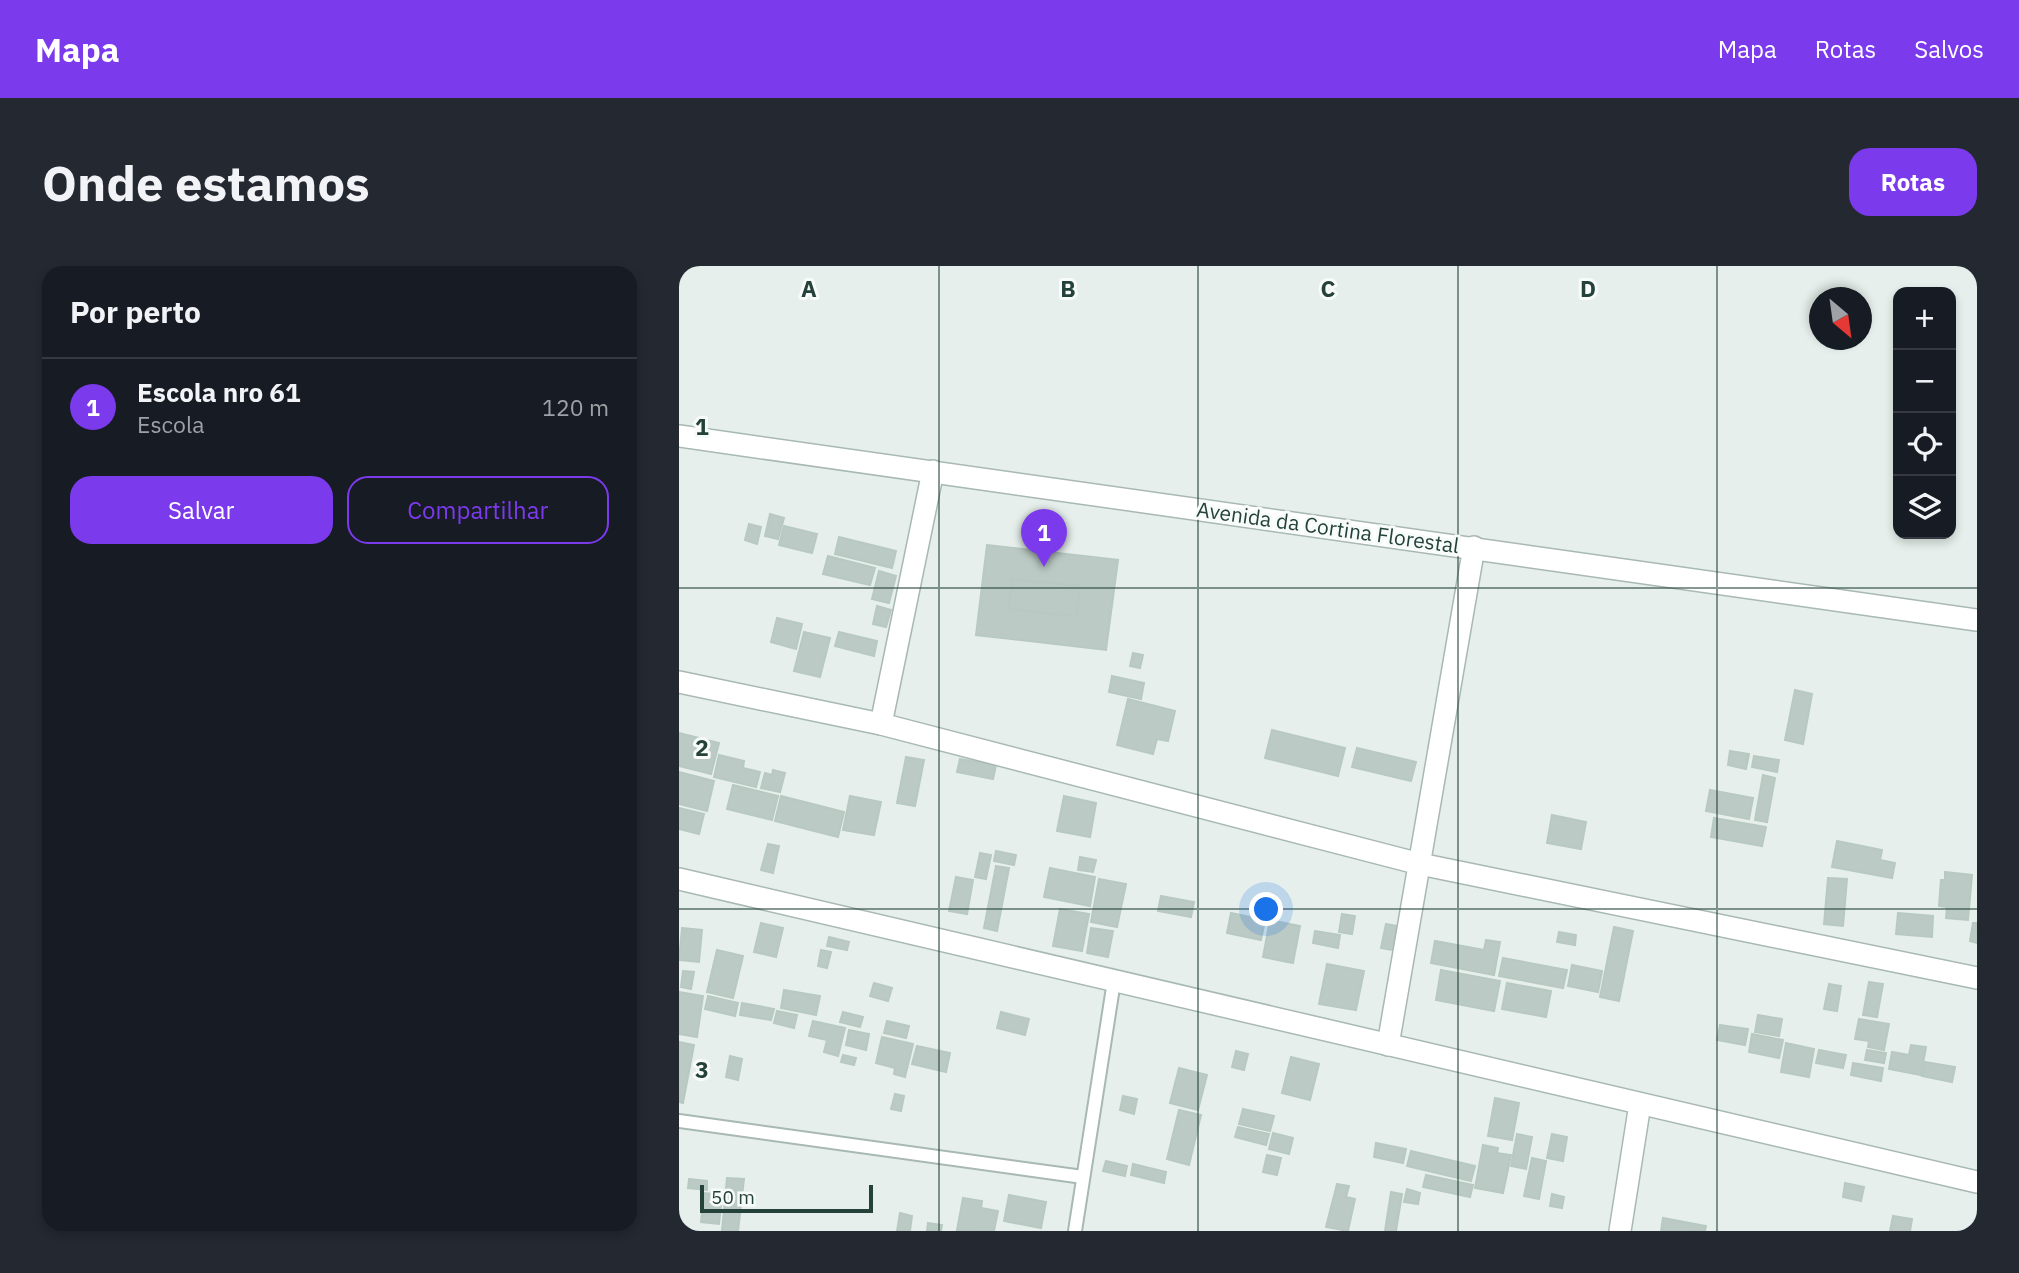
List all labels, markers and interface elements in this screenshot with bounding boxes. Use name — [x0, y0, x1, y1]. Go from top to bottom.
text: Mapa — [35, 28, 120, 71]
text: Mapa — [1718, 33, 1777, 65]
text: Rotas — [1815, 33, 1876, 65]
text: Salvos — [1914, 33, 1984, 65]
button: Rotas — [1849, 148, 1977, 216]
text: Onde estamos — [42, 151, 370, 214]
text: A — [801, 273, 817, 303]
text: B — [1060, 273, 1076, 303]
text: C — [1321, 273, 1336, 303]
text: D — [1580, 273, 1596, 303]
north arrow — [1809, 287, 1872, 350]
map controls — [1893, 287, 1956, 539]
button: + — [1893, 287, 1956, 350]
text: Por perto — [70, 292, 201, 331]
button: − — [1893, 350, 1956, 413]
text: Escola nro 61 — [137, 375, 301, 409]
text: 1 — [86, 392, 100, 422]
text: 120 m — [542, 392, 609, 422]
text: Escola — [137, 409, 204, 439]
text: 1 — [695, 411, 709, 441]
button: locate — [1893, 413, 1956, 476]
button: Salvar — [70, 476, 333, 544]
button: Compartilhar — [347, 476, 609, 544]
button: layers — [1893, 476, 1956, 539]
street label: Avenida da Cortina Florestal — [1195, 495, 1461, 559]
pin: 1 — [1021, 509, 1067, 567]
text: 2 — [695, 732, 709, 762]
your location — [1249, 892, 1283, 926]
text: 3 — [695, 1054, 709, 1084]
scale bar — [700, 1182, 873, 1214]
text: 50 m — [711, 1185, 755, 1209]

